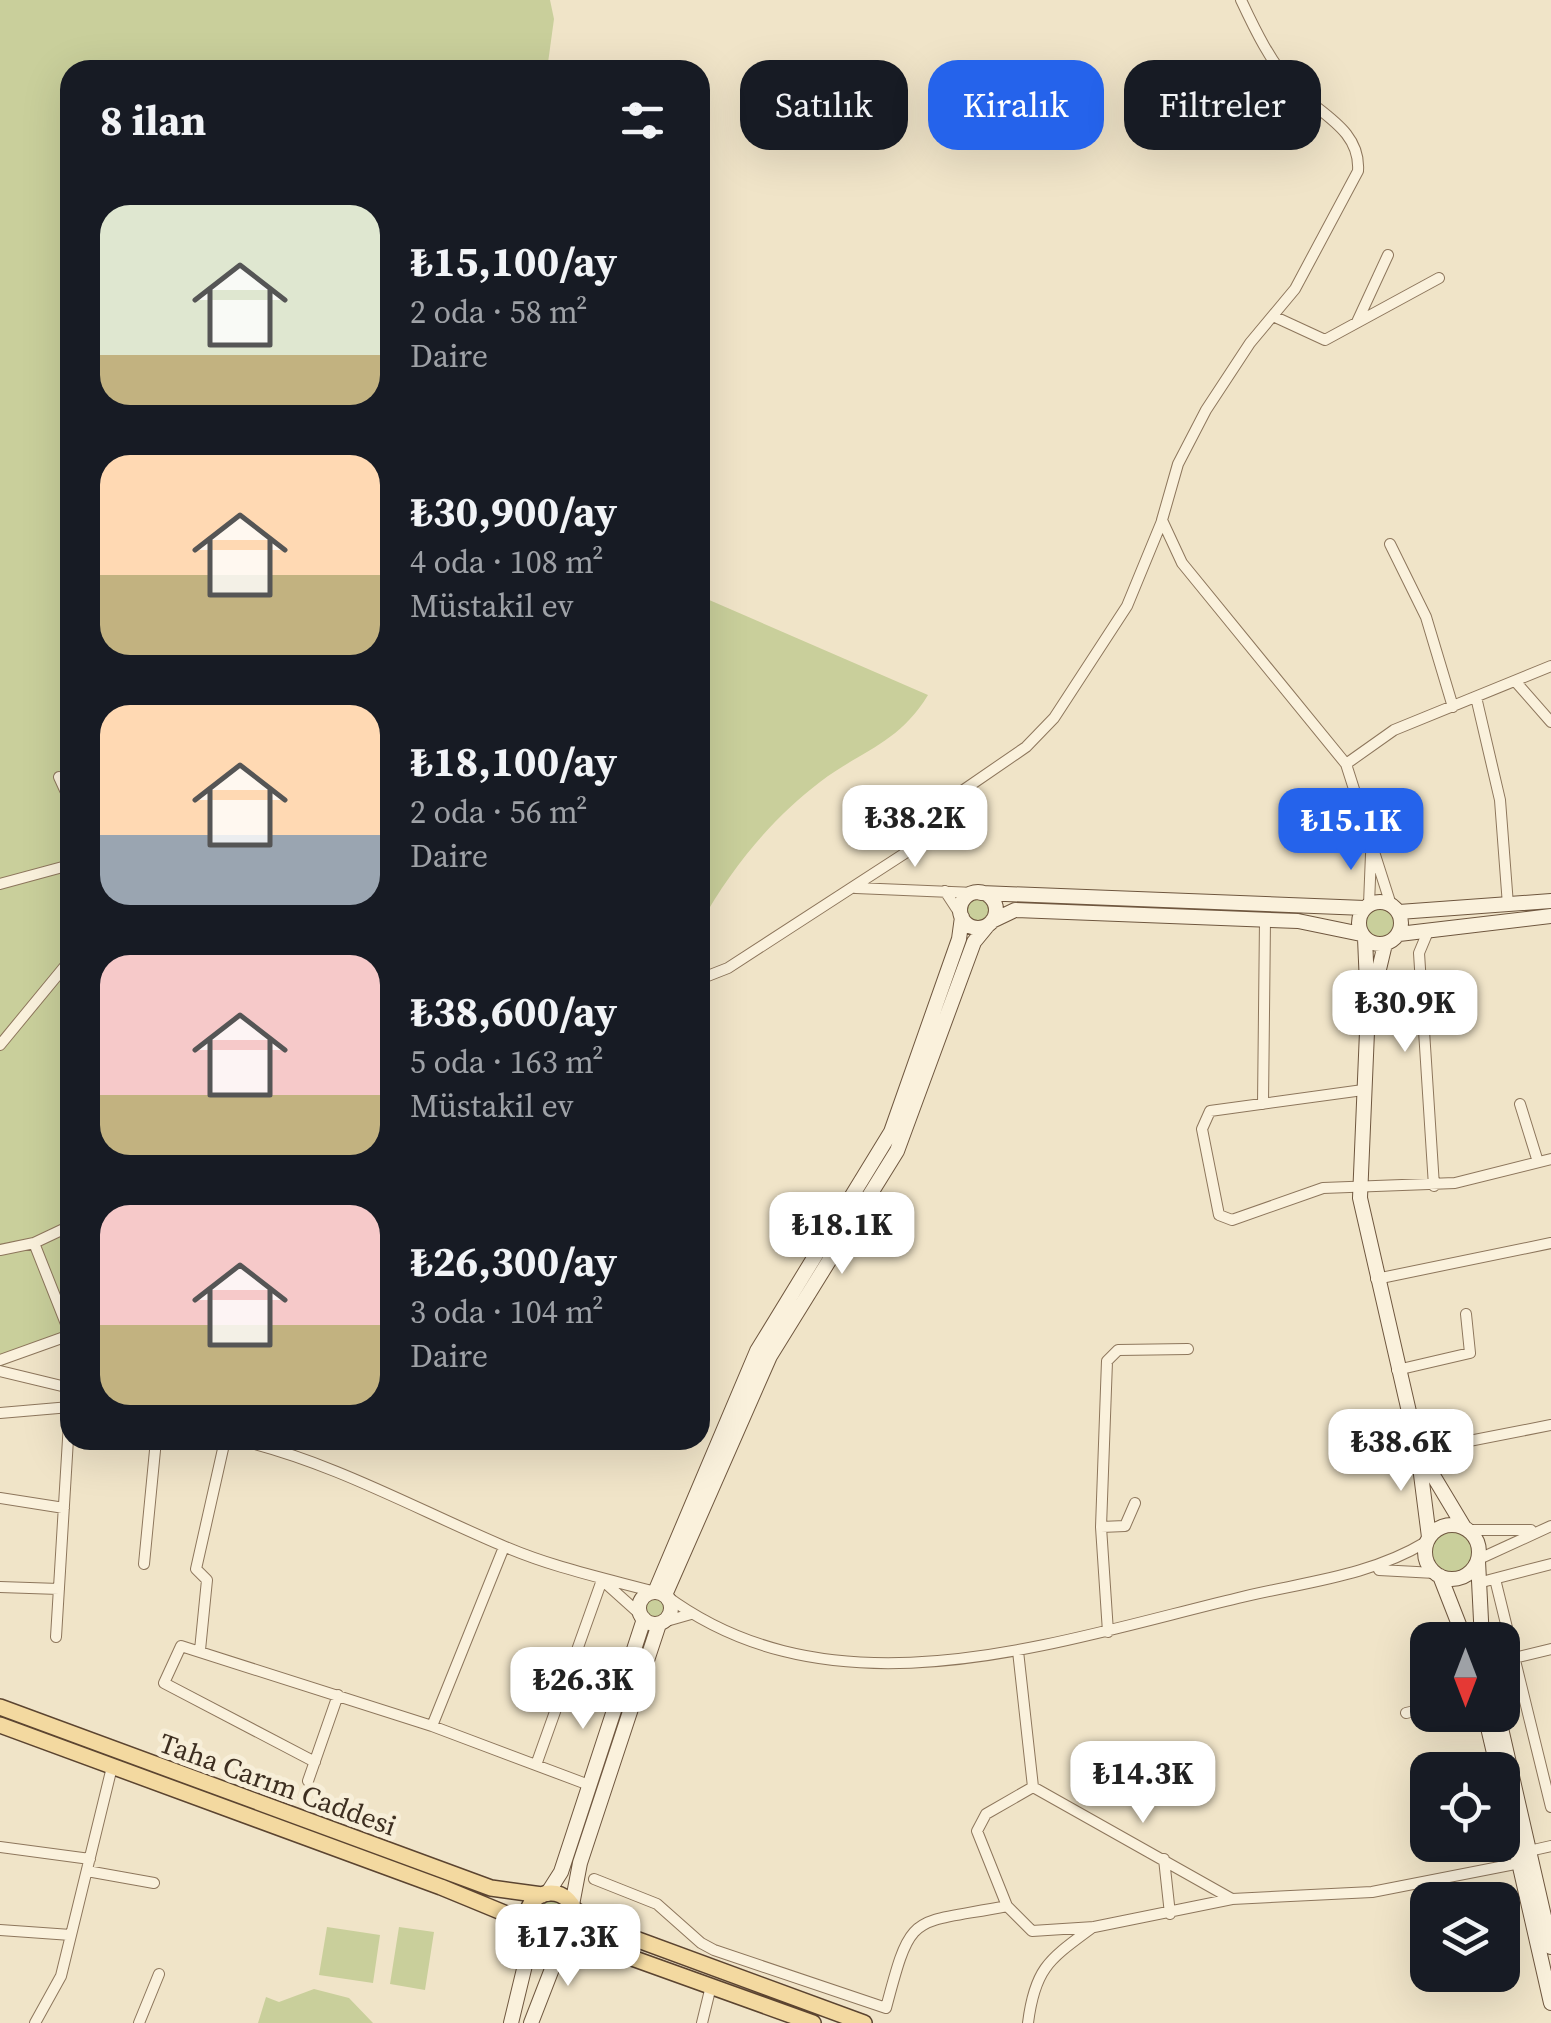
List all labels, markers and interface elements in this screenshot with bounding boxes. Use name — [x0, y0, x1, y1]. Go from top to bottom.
chip: Satılık — [740, 60, 908, 150]
chip: Kiralık — [928, 60, 1104, 150]
chip: Filtreler — [1124, 60, 1321, 150]
text: 8 ilan — [100, 91, 206, 149]
icon: filters — [615, 93, 670, 148]
text: ₺15,100/ay — [410, 232, 617, 290]
icon: home — [180, 245, 300, 365]
text: 2 oda · 58 m² — [410, 290, 588, 334]
text: Daire — [410, 334, 488, 378]
text: ₺30,900/ay — [410, 482, 617, 540]
icon: home — [180, 495, 300, 615]
text: 4 oda · 108 m² — [410, 540, 604, 584]
text: Müstakil ev — [410, 584, 574, 628]
text: ₺18,100/ay — [410, 732, 617, 790]
icon: home — [180, 745, 300, 865]
pin: ₺38.2K — [834, 785, 996, 870]
pin: ₺15.1K — [1270, 788, 1432, 873]
text: 2 oda · 56 m² — [410, 790, 588, 834]
text: ₺38.2K — [864, 795, 966, 839]
text: ₺15.1K — [1300, 798, 1402, 842]
text: Daire — [410, 834, 488, 878]
pin: ₺30.9K — [1324, 970, 1486, 1055]
text: ₺30.9K — [1354, 980, 1456, 1024]
text: ₺38,600/ay — [410, 982, 617, 1040]
icon: home — [180, 995, 300, 1115]
text: 5 oda · 163 m² — [410, 1040, 604, 1084]
text: Müstakil ev — [410, 1084, 574, 1128]
pin: ₺18.1K — [761, 1192, 923, 1277]
text: ₺18.1K — [791, 1202, 893, 1246]
text: ₺26,300/ay — [410, 1232, 617, 1290]
icon: home — [180, 1245, 300, 1365]
text: 3 oda · 104 m² — [410, 1290, 604, 1334]
text: Daire — [410, 1334, 488, 1378]
pin: ₺38.6K — [1320, 1409, 1482, 1494]
text: ₺38.6K — [1350, 1419, 1452, 1463]
north arrow — [1410, 1622, 1520, 1732]
map controls — [1410, 1622, 1520, 1992]
pin: ₺26.3K — [502, 1647, 664, 1732]
text: ₺26.3K — [532, 1657, 634, 1701]
street label: Taha Carım Caddesi — [154, 1723, 402, 1845]
pin: ₺14.3K — [1062, 1741, 1224, 1826]
text: ₺14.3K — [1092, 1751, 1194, 1795]
button: locate — [1410, 1752, 1520, 1862]
button: layers — [1410, 1882, 1520, 1992]
pin: ₺17.3K — [487, 1904, 649, 1989]
text: ₺17.3K — [517, 1914, 619, 1958]

